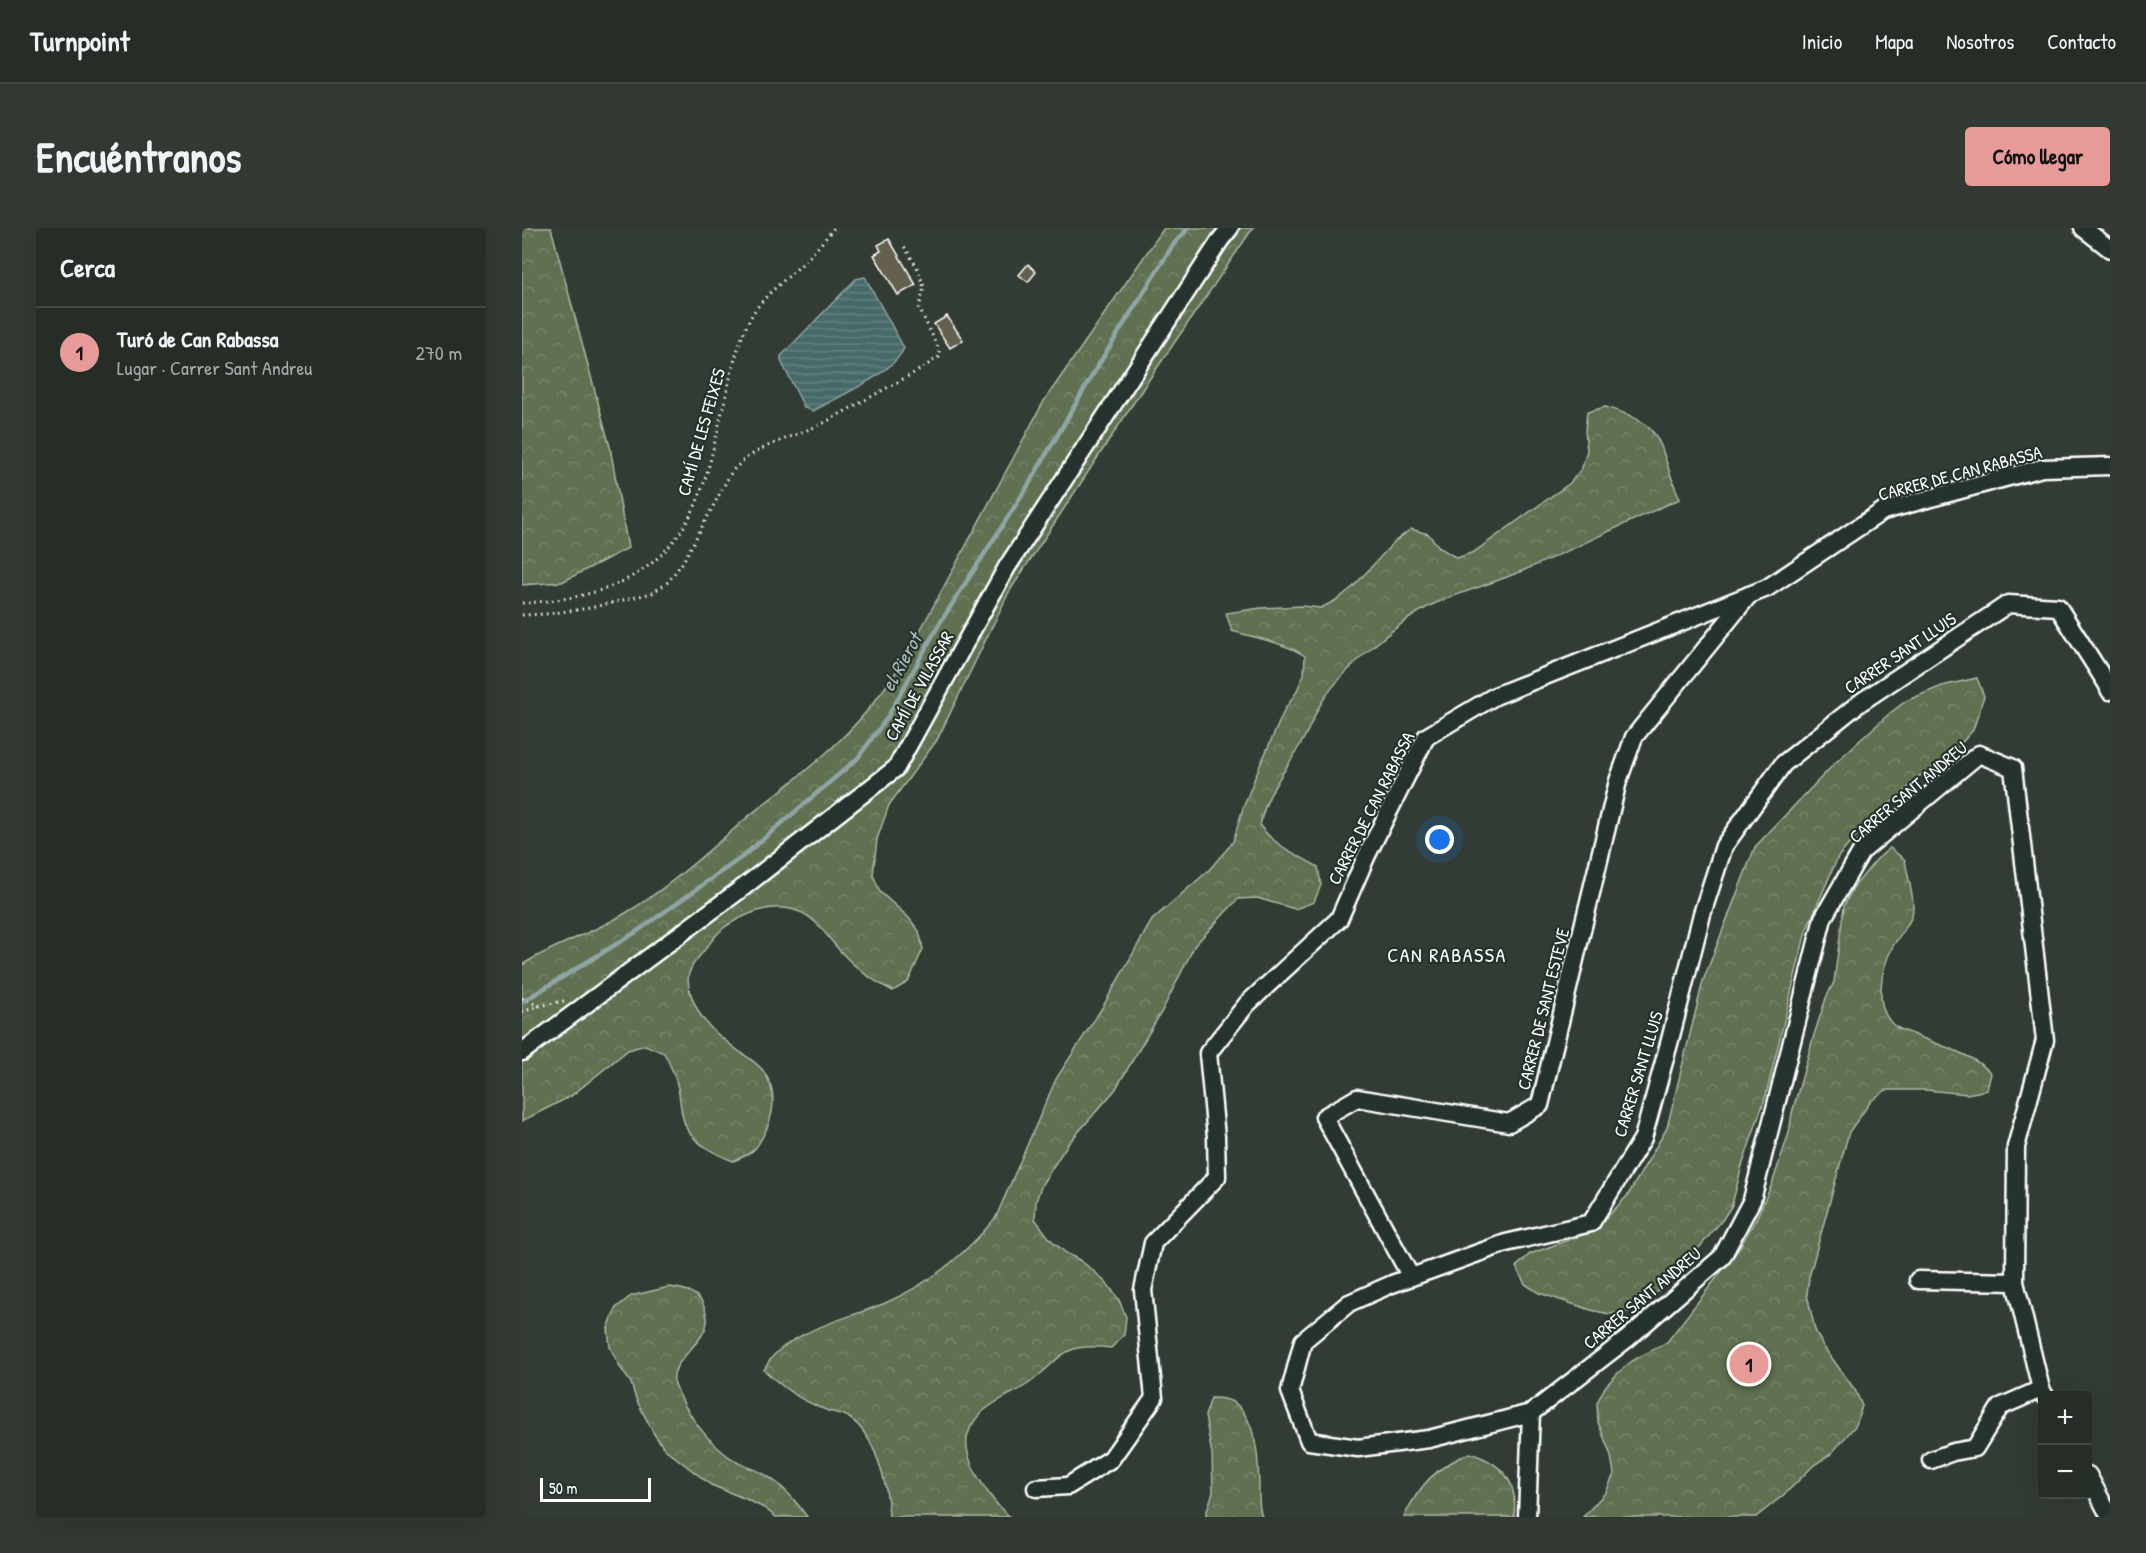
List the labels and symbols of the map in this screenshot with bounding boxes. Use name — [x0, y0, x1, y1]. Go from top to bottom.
street label: CAMÍ DE LES FEIXES — [671, 365, 731, 499]
street label: CARRER DE CAN RABASSA — [1875, 439, 2045, 507]
street label: CARRER SANT LLUIS — [1839, 606, 1961, 700]
water label: el Rierot — [874, 626, 929, 696]
street label: CAMÍ DE VILASSAR — [879, 627, 959, 745]
street label: CARRER DE CAN RABASSA — [1322, 727, 1420, 889]
street label: CARRER SANT ANDREU — [1844, 735, 1973, 849]
your location — [1425, 825, 1454, 854]
street label: CARRER DE SANT ESTEVE — [1511, 926, 1575, 1092]
district label: CAN RABASSA — [1387, 941, 1507, 968]
street label: CARRER SANT LLUIS — [1607, 1008, 1669, 1140]
street label: CARRER SANT ANDREU — [1578, 1241, 1707, 1355]
pin: 1 — [1730, 1342, 1768, 1386]
scale bar — [540, 1475, 651, 1502]

